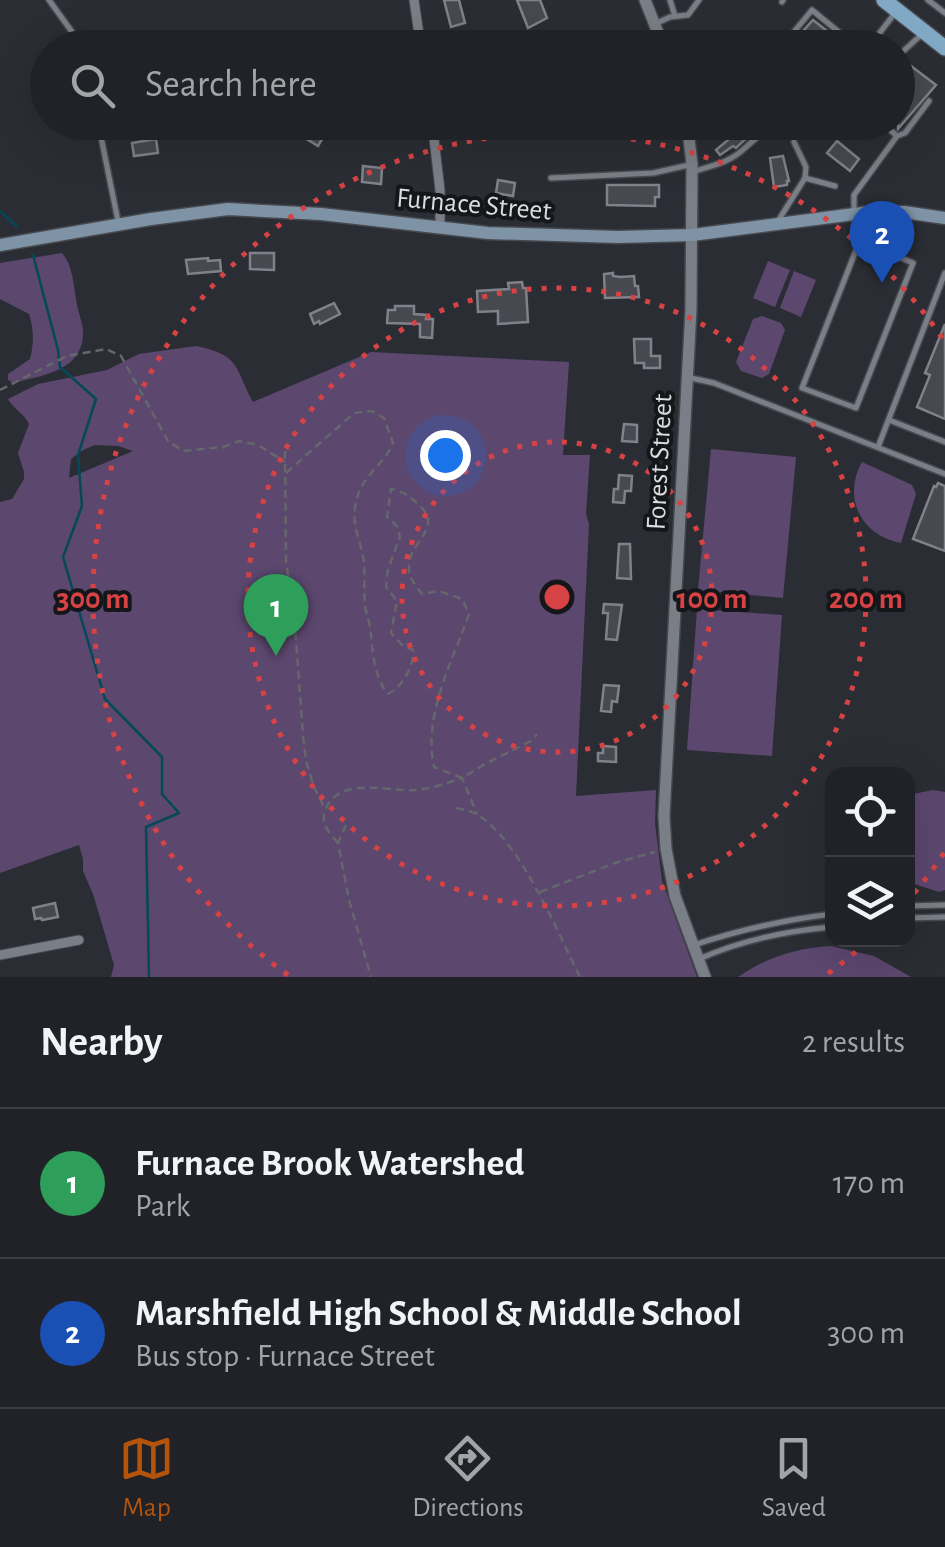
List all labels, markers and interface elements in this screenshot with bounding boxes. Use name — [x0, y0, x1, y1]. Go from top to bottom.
search box — [30, 30, 915, 140]
icon: search — [65, 58, 120, 113]
text: Search here — [145, 66, 317, 104]
street label: Furnace Street — [395, 184, 553, 226]
pin: 2 — [850, 200, 914, 283]
street label: Forest Street — [642, 393, 678, 531]
your location — [420, 430, 471, 481]
pin: 1 — [244, 574, 308, 656]
centre of rings — [539, 579, 575, 615]
text: 300 m — [57, 584, 129, 614]
text: 100 m — [677, 584, 747, 614]
text: 200 m — [829, 584, 903, 614]
map controls — [825, 767, 915, 947]
button: locate — [825, 767, 915, 857]
button: layers — [825, 857, 915, 947]
text: Nearby — [40, 1021, 163, 1063]
text: 2 results — [802, 1026, 905, 1058]
text: Furnace Brook Watershed — [135, 1145, 525, 1183]
text: 1 — [67, 1167, 78, 1199]
text: 170 m — [833, 1167, 905, 1199]
text: Park — [135, 1190, 190, 1222]
text: Marshfield High School & Middle School — [135, 1295, 742, 1333]
text: 2 — [65, 1317, 80, 1349]
text: 300 m — [827, 1317, 905, 1349]
text: Bus stop · Furnace Street — [135, 1340, 435, 1372]
tab: Map — [119, 1431, 174, 1525]
tab: Directions — [412, 1431, 524, 1525]
tab: Saved — [762, 1431, 826, 1525]

